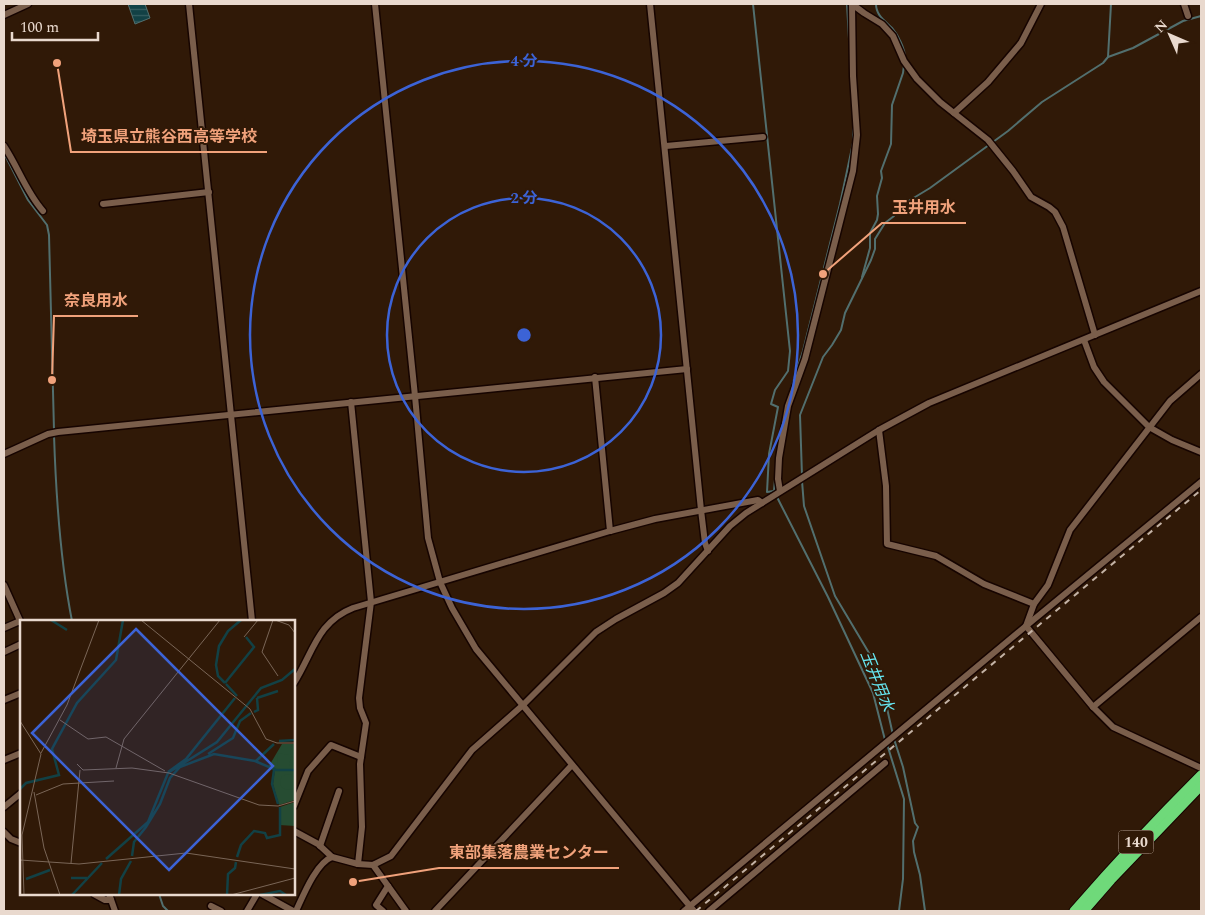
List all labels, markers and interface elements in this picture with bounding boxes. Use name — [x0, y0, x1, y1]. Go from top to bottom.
scale bar — [12, 10, 99, 42]
north arrow — [1145, 10, 1195, 60]
text: N — [1150, 15, 1173, 38]
text: 100 m — [20, 16, 59, 39]
text: 4 分 — [510, 50, 538, 73]
callout: 埼玉県立熊谷西高等学校 — [71, 121, 267, 152]
text: 埼玉県立熊谷西高等学校 — [81, 125, 257, 149]
text: 2 分 — [510, 187, 538, 210]
callout: 玉井用水 — [882, 192, 966, 223]
text: 玉井用水 — [892, 196, 956, 220]
callout: 奈良用水 — [54, 285, 138, 316]
text: 奈良用水 — [64, 289, 128, 313]
centre of rings — [515, 326, 533, 344]
inset map — [20, 620, 295, 895]
water label: 玉井用水 — [854, 647, 901, 717]
road number: 140 — [1118, 830, 1154, 854]
callout: 東部集落農業センター — [439, 837, 619, 868]
text: 東部集落農業センター — [449, 841, 609, 865]

